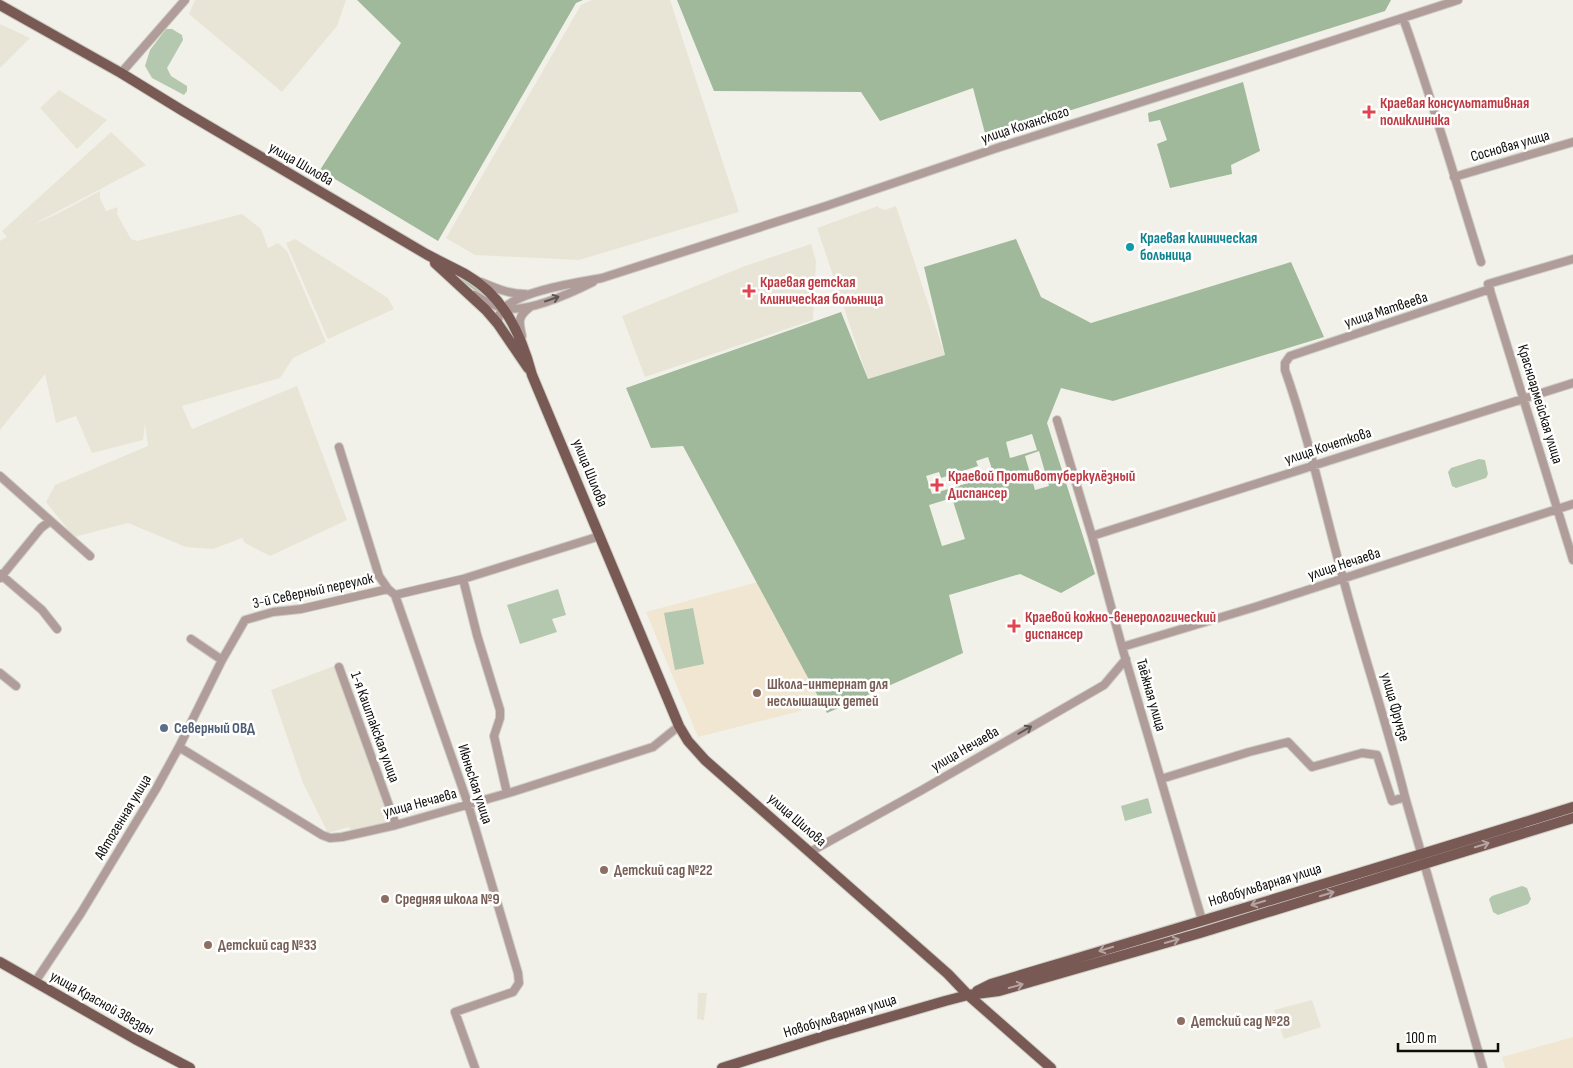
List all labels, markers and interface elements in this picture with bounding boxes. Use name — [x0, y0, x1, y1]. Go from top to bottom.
place label: Краевая консультативная поликлиника — [1380, 94, 1529, 130]
street label: улица Коханского — [979, 102, 1071, 148]
marker: Краевая консультативная поликлиника — [1362, 105, 1376, 119]
street label: Сосновая улица — [1468, 126, 1552, 166]
street label: улица Шилова — [265, 138, 337, 190]
place label: Краевая клиническая больница — [1140, 229, 1257, 265]
marker: Краевая клиническая больница — [1124, 241, 1136, 253]
place label: Краевая детская клиническая больница — [760, 273, 883, 309]
marker: Краевая детская клиническая больница — [742, 284, 756, 298]
street label: улица Матвеева — [1342, 288, 1430, 332]
one-way arrow — [544, 294, 560, 303]
street label: Красноармейская улица — [1513, 342, 1567, 466]
street label: улица Кочеткова — [1282, 423, 1374, 469]
street label: улица Шилова — [568, 436, 612, 510]
place label: Краевой Противотуберкулёзный Диспансер — [948, 467, 1135, 503]
marker: Краевой Противотуберкулёзный Диспансер — [930, 478, 944, 492]
street label: улица Нечаева — [1305, 543, 1383, 585]
street label: 3-й Северный переулок — [251, 569, 376, 613]
place label: Краевой кожно-венерологический диспансер — [1025, 608, 1216, 644]
marker: Краевой кожно-венерологический диспансер — [1007, 619, 1021, 633]
street label: Таёжная улица — [1132, 657, 1170, 734]
street label: 1-я Каштакская улица — [346, 669, 404, 785]
street label: улица Фрунзе — [1376, 670, 1414, 744]
place label: Школа-интернат для неслышащих детей — [767, 675, 888, 711]
marker: Школа-интернат для неслышащих детей — [751, 687, 763, 699]
place label: Северный ОВД — [174, 719, 255, 738]
marker: Северный ОВД — [158, 722, 170, 734]
street label: улица Нечаева — [928, 722, 1002, 776]
one-way arrow — [1017, 725, 1031, 735]
street label: Июньская улица — [453, 742, 497, 827]
street label: Автогенная улица — [90, 771, 156, 864]
street label: улица Нечаева — [381, 784, 459, 822]
street label: улица Шилова — [764, 789, 830, 851]
one-way arrow — [1474, 840, 1490, 850]
street label: Новобульварная улица — [1206, 859, 1324, 911]
place label: Детский сад №22 — [614, 861, 713, 880]
marker: Детский сад №22 — [598, 864, 610, 876]
one-way arrow — [1319, 889, 1335, 899]
place label: Средняя школа №9 — [395, 890, 500, 909]
marker: Средняя школа №9 — [379, 893, 391, 905]
one-way arrow — [1250, 898, 1266, 908]
place label: Детский сад №33 — [218, 936, 317, 955]
one-way arrow — [1163, 936, 1179, 946]
marker: Детский сад №33 — [202, 939, 214, 951]
one-way arrow — [1098, 945, 1114, 955]
street label: улица Красной Звезды — [46, 966, 158, 1040]
one-way arrow — [1007, 980, 1023, 990]
street label: Новобульварная улица — [781, 990, 899, 1042]
place label: Детский сад №28 — [1191, 1012, 1290, 1031]
marker: Детский сад №28 — [1175, 1015, 1187, 1027]
scale bar — [1398, 1020, 1498, 1052]
text: 100 m — [1406, 1029, 1437, 1048]

